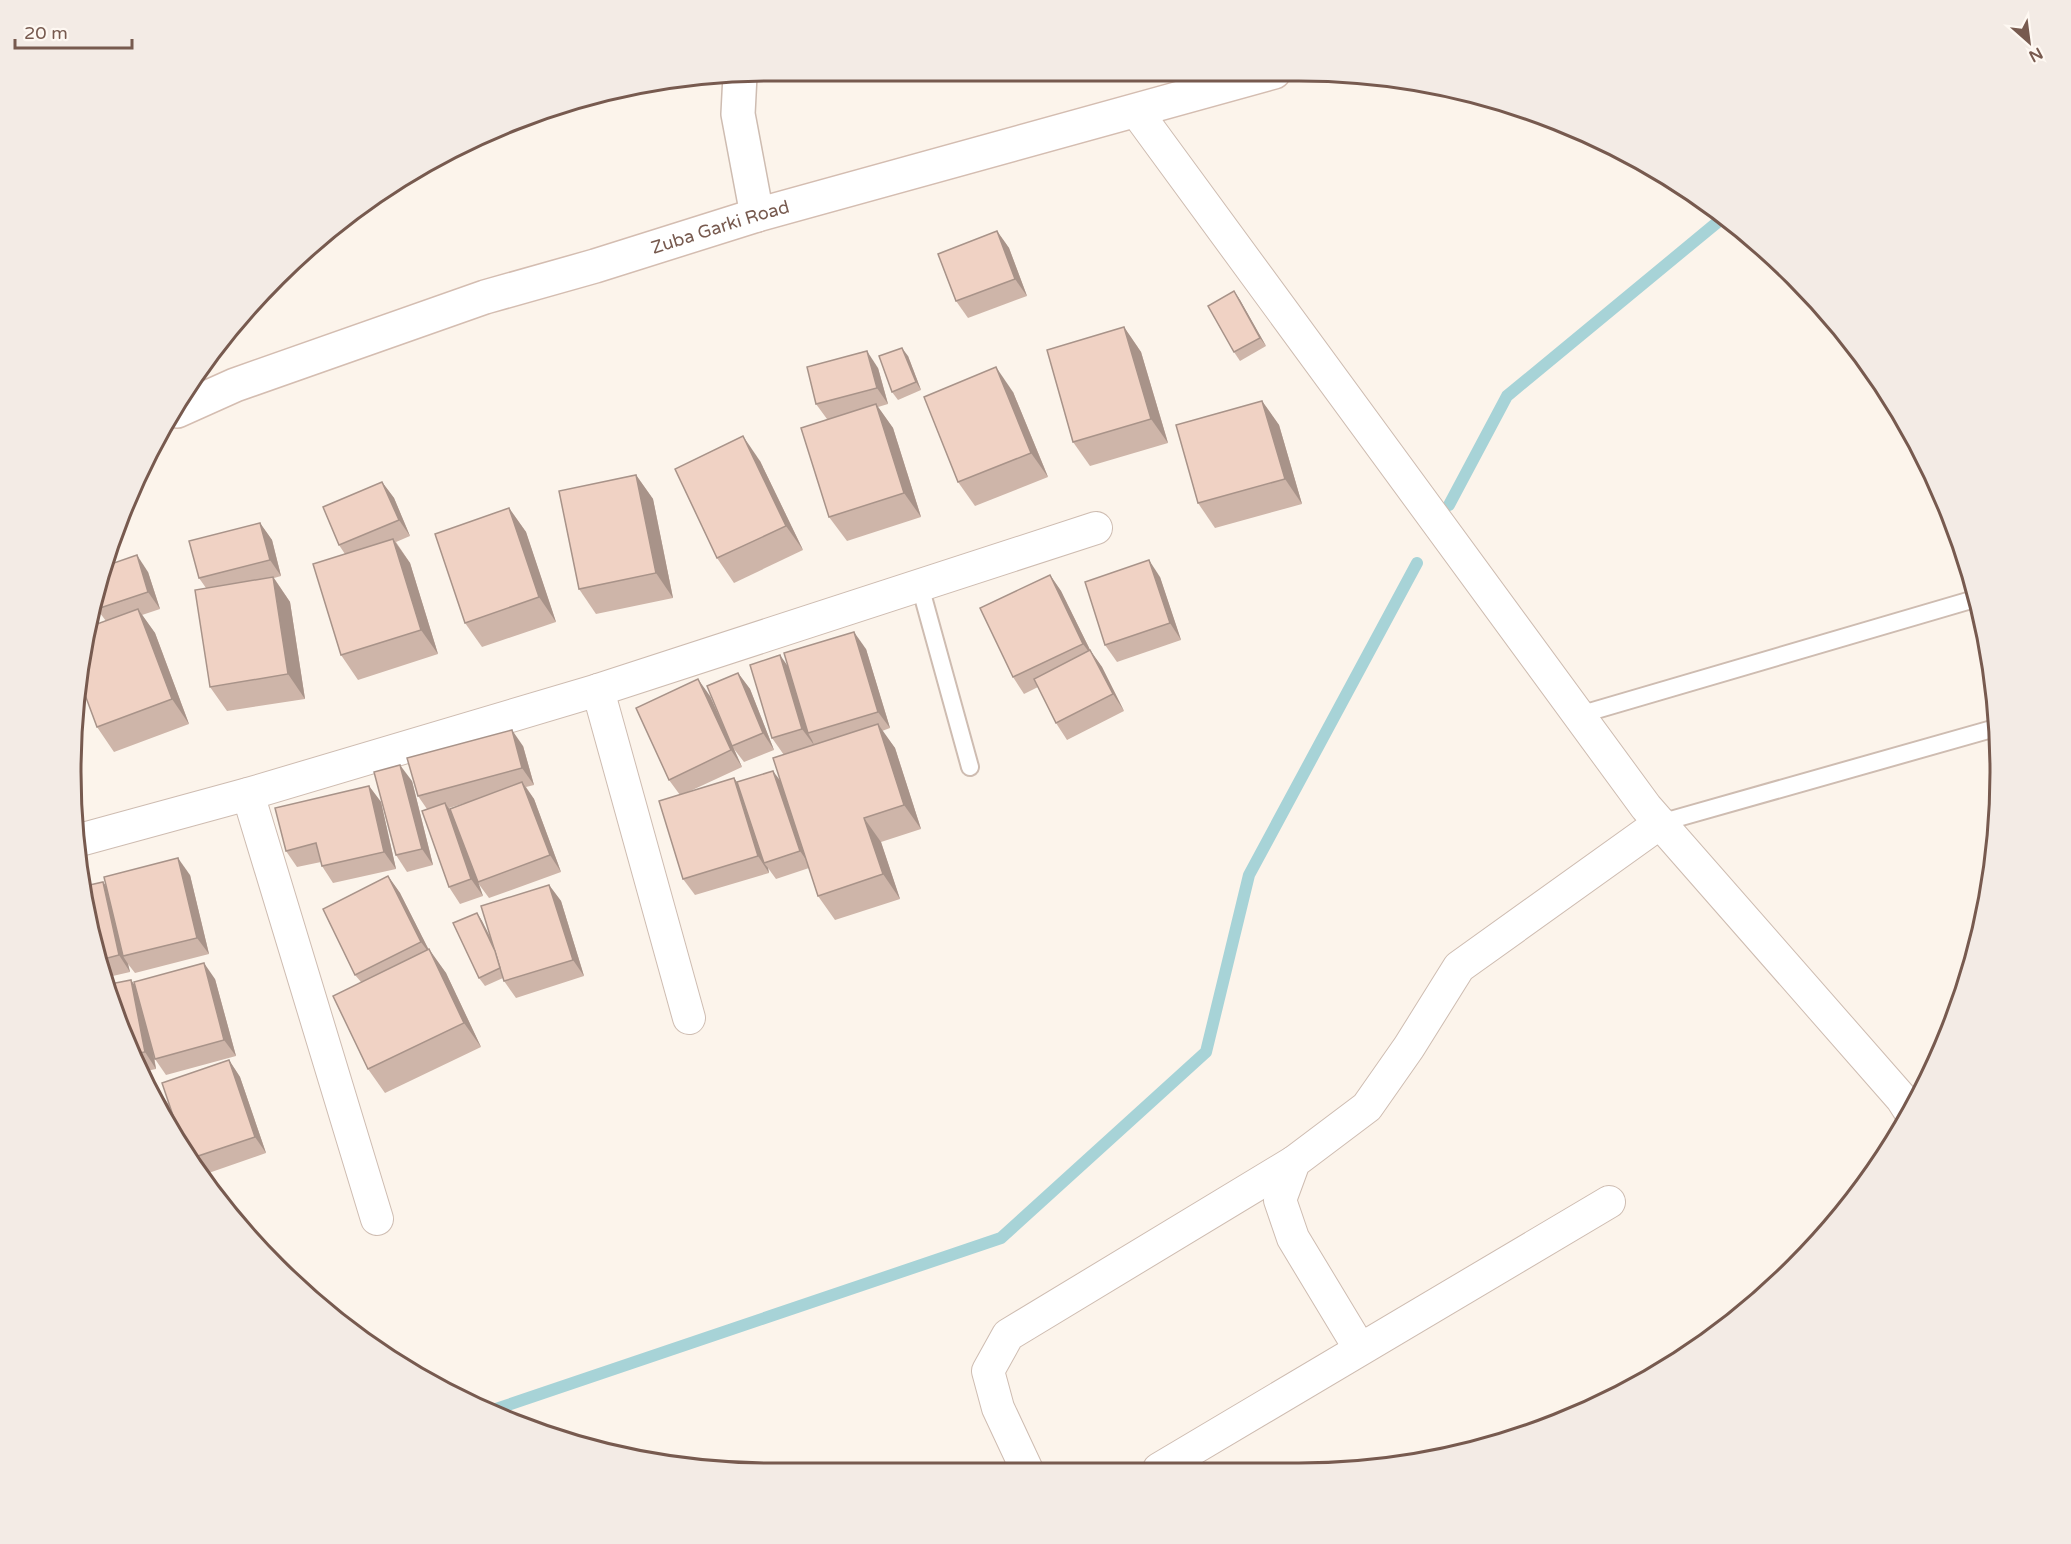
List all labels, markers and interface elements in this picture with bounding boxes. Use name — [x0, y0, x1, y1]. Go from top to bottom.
scale bar — [15, 12, 132, 50]
north arrow — [1999, 12, 2059, 72]
text: 20 m — [24, 22, 68, 44]
text: N — [2025, 43, 2046, 66]
street label: Zuba Garki Road — [648, 196, 792, 259]

